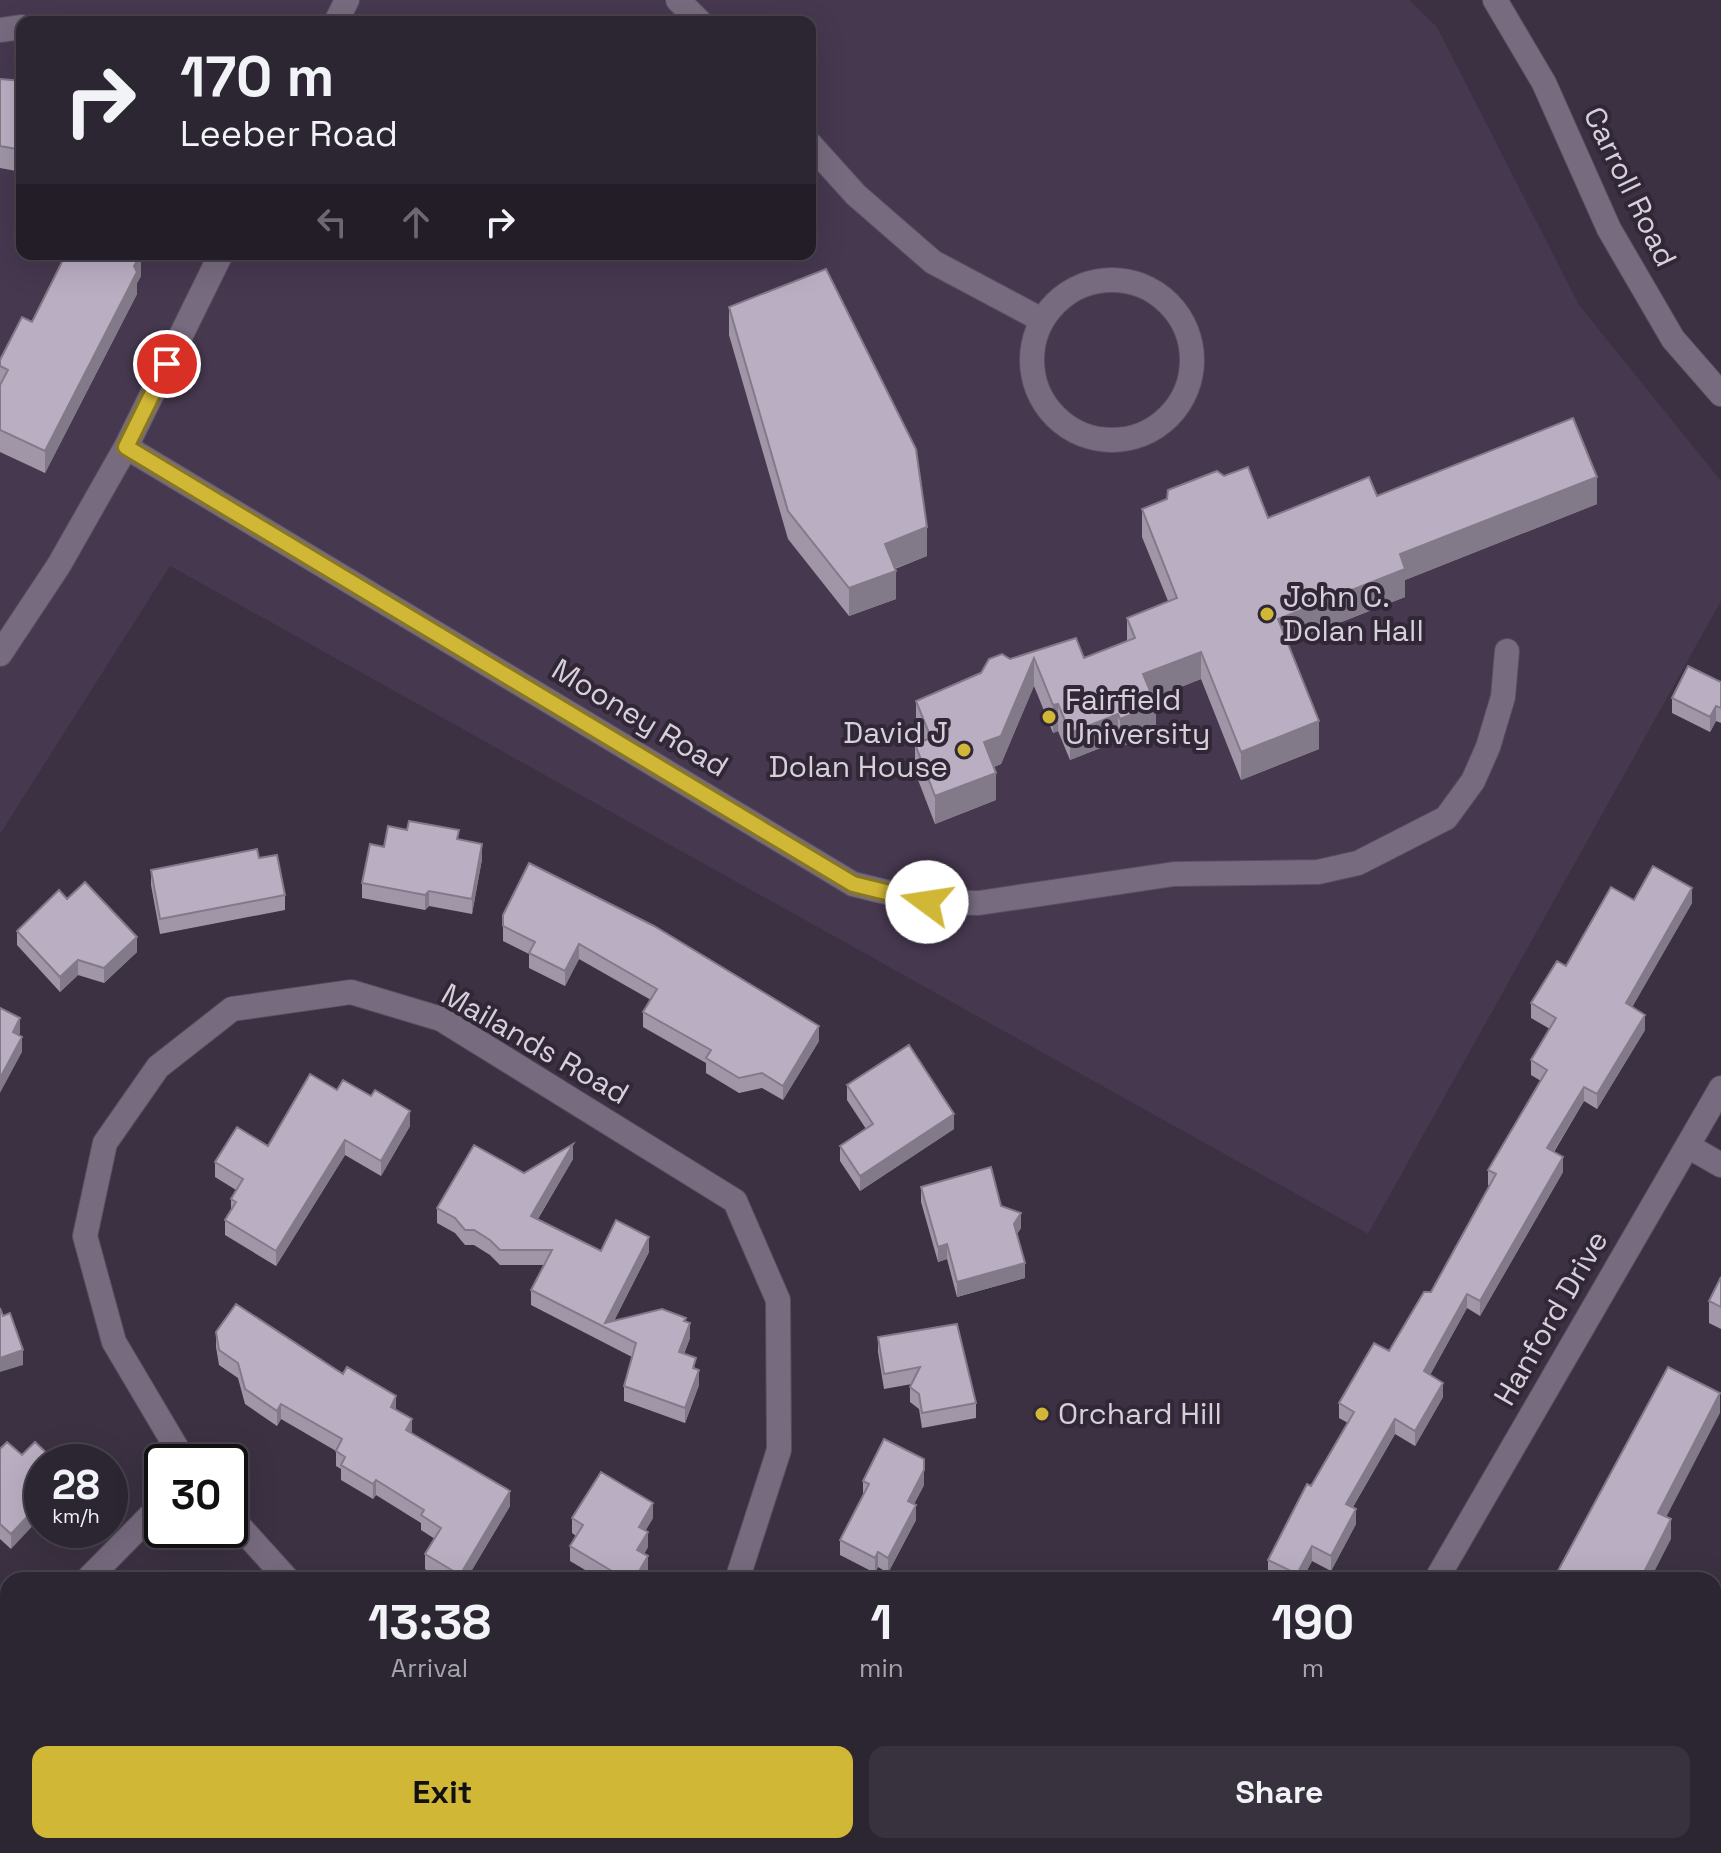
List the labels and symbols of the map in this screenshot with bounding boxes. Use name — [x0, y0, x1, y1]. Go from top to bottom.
street label: Carroll Road — [1575, 100, 1686, 273]
pin — [133, 330, 201, 398]
place label: John C. Dolan Hall — [1283, 577, 1424, 650]
marker: John C. Dolan Hall — [1258, 605, 1276, 623]
street label: Mooney Road — [545, 650, 736, 786]
place label: Fairfield University — [1065, 680, 1210, 753]
marker: Fairfield University — [1040, 708, 1058, 726]
place label: David J Dolan House — [769, 713, 948, 786]
marker: David J Dolan House — [955, 741, 973, 759]
position arrow — [885, 860, 969, 944]
street label: Mailands Road — [435, 974, 636, 1113]
street label: Hanford Drive — [1485, 1223, 1616, 1412]
place label: Orchard Hill — [1058, 1394, 1222, 1433]
marker: Orchard Hill — [1033, 1405, 1051, 1423]
speed limit sign: 30 — [144, 1444, 248, 1548]

